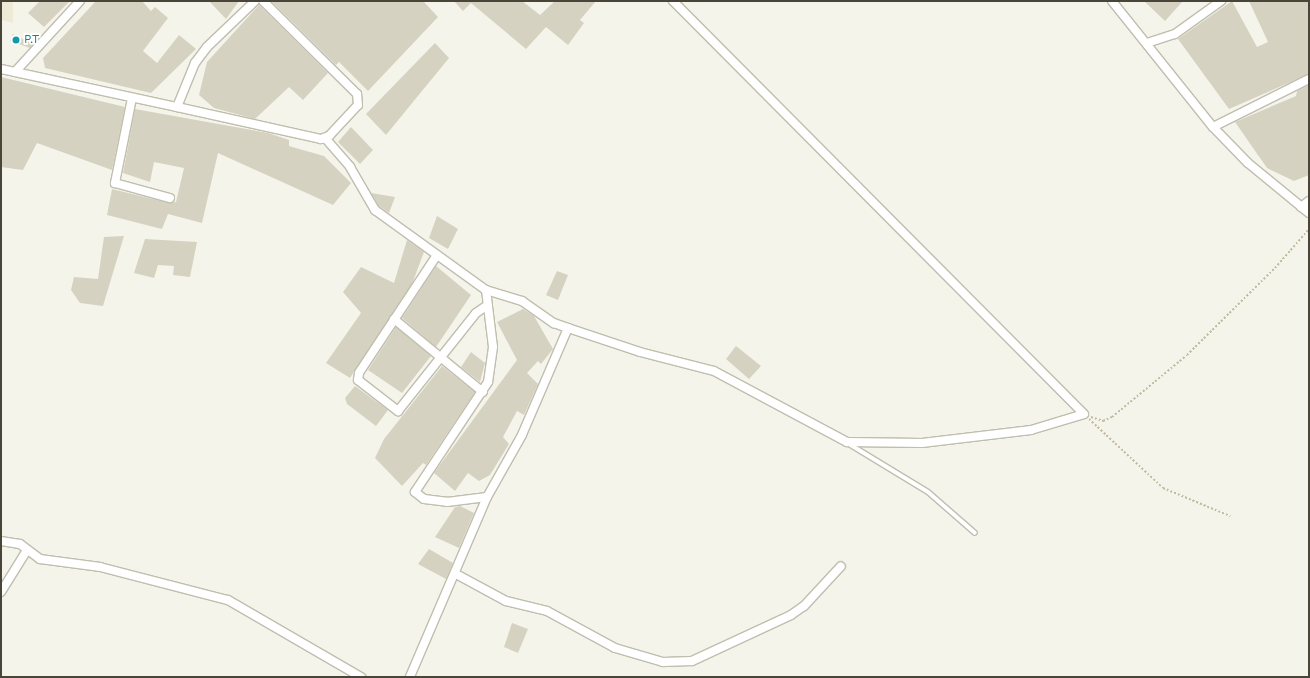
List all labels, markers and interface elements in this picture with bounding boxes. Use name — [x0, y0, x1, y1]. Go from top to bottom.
place label: P.T — [24, 33, 39, 47]
marker: P.T — [11, 35, 21, 45]

